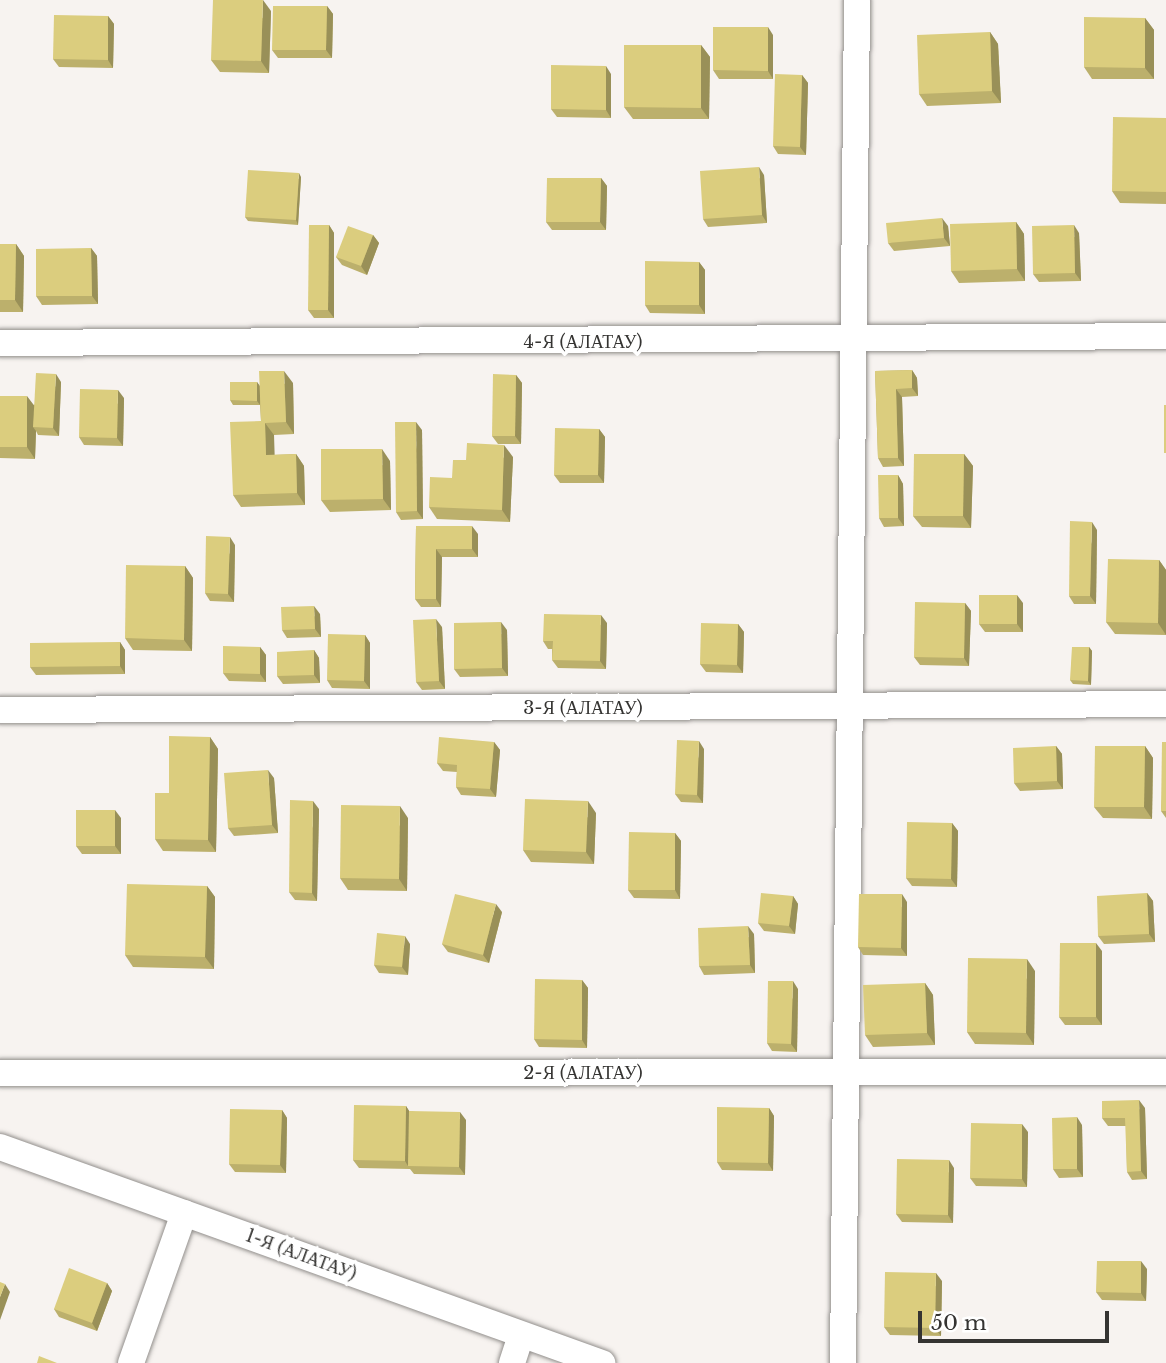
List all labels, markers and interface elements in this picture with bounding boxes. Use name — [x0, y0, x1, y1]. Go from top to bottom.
street label: 4-Я (АЛАТАУ) — [524, 331, 642, 353]
street label: 3-Я (АЛАТАУ) — [523, 697, 643, 719]
street label: 2-Я (АЛАТАУ) — [523, 1062, 643, 1084]
street label: 1-Я (АЛАТАУ) — [243, 1225, 359, 1285]
scale bar — [921, 1296, 1112, 1340]
text: 50 m — [931, 1310, 986, 1336]

